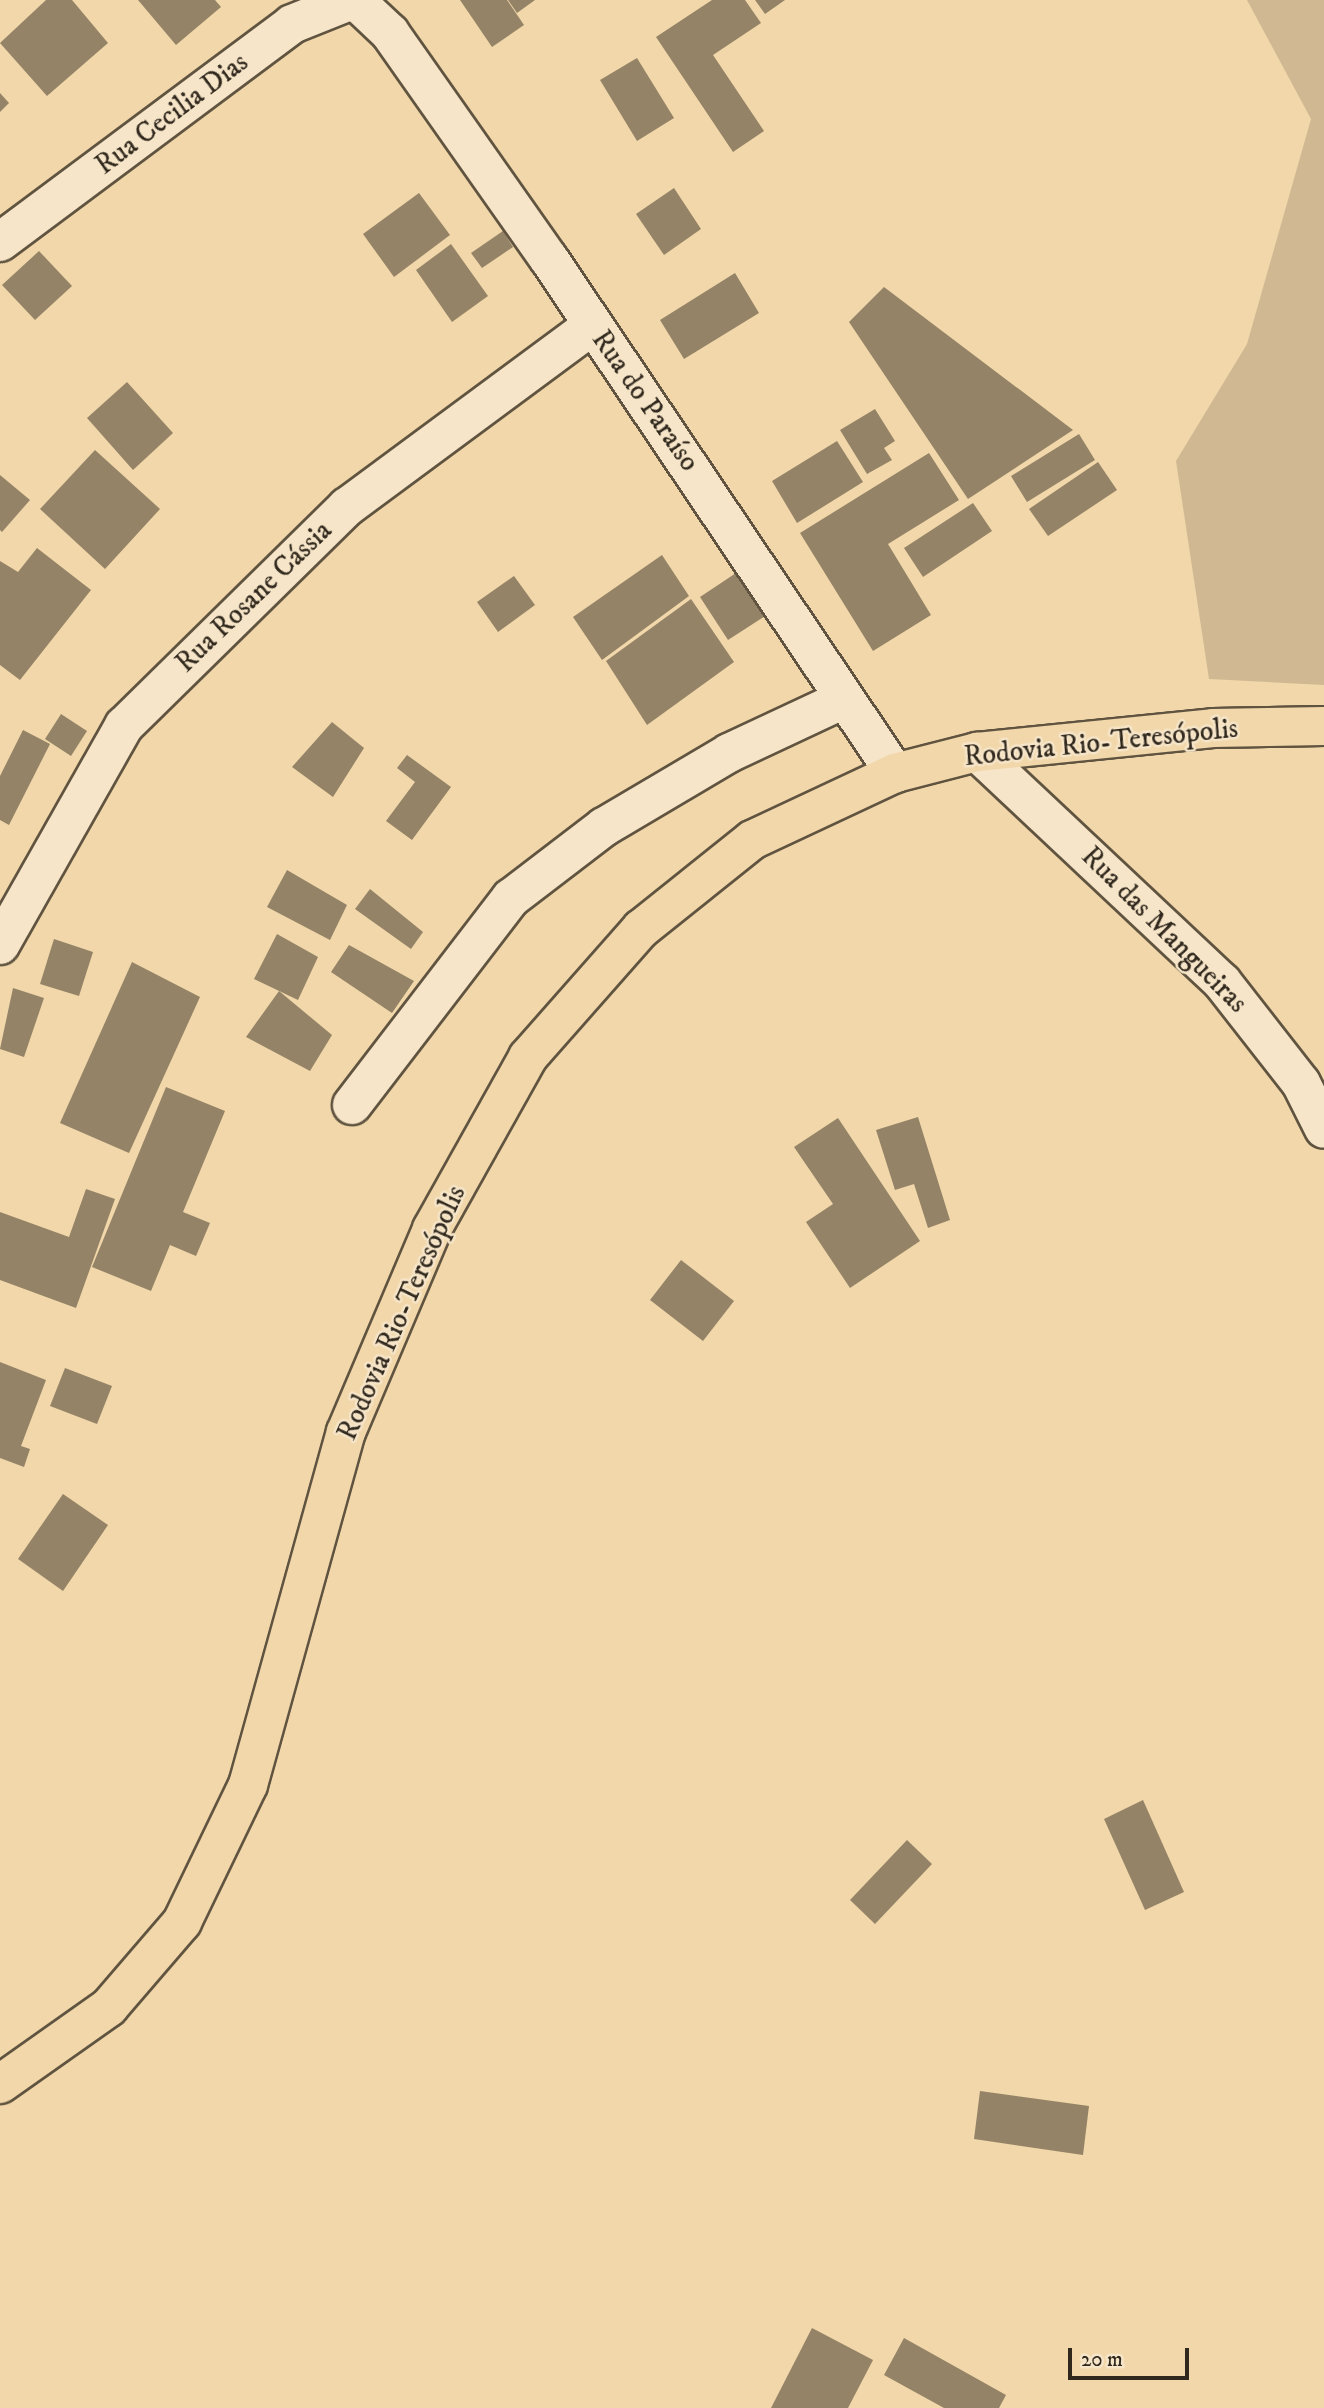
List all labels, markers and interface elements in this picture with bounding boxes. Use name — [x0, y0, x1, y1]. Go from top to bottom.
street label: Rua Cecilia Dias — [89, 46, 255, 182]
street label: Rua do Paraíso — [584, 324, 706, 478]
street label: Rua Rosane Cássia — [169, 514, 339, 680]
street label: Rodovia Rio-Teresópolis — [962, 712, 1240, 774]
street label: Rua das Mangueiras — [1074, 840, 1254, 1020]
street label: Rodovia Rio-Teresópolis — [331, 1180, 473, 1446]
scale bar — [1072, 2334, 1193, 2378]
text: 20 m — [1081, 2347, 1123, 2373]

